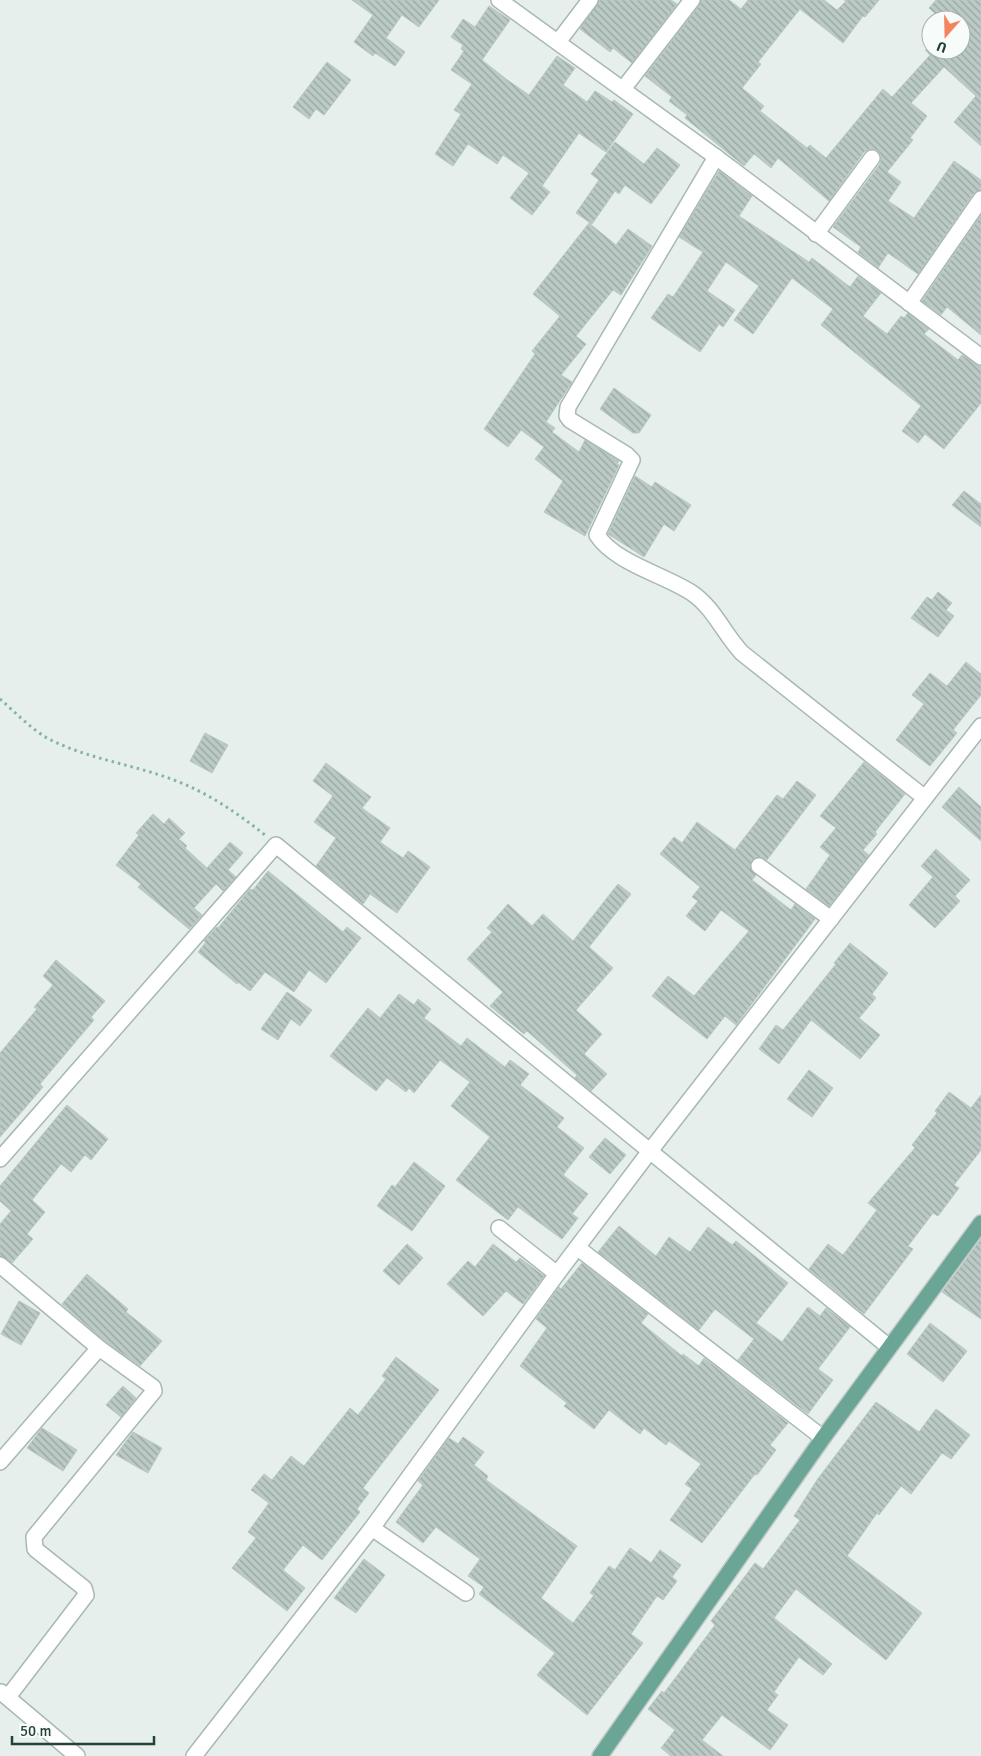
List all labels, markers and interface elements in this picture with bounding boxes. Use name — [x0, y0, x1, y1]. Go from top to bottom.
north arrow — [921, 10, 971, 60]
text: U — [934, 37, 949, 56]
scale bar — [12, 1714, 155, 1746]
text: 50 m — [20, 1722, 51, 1740]

